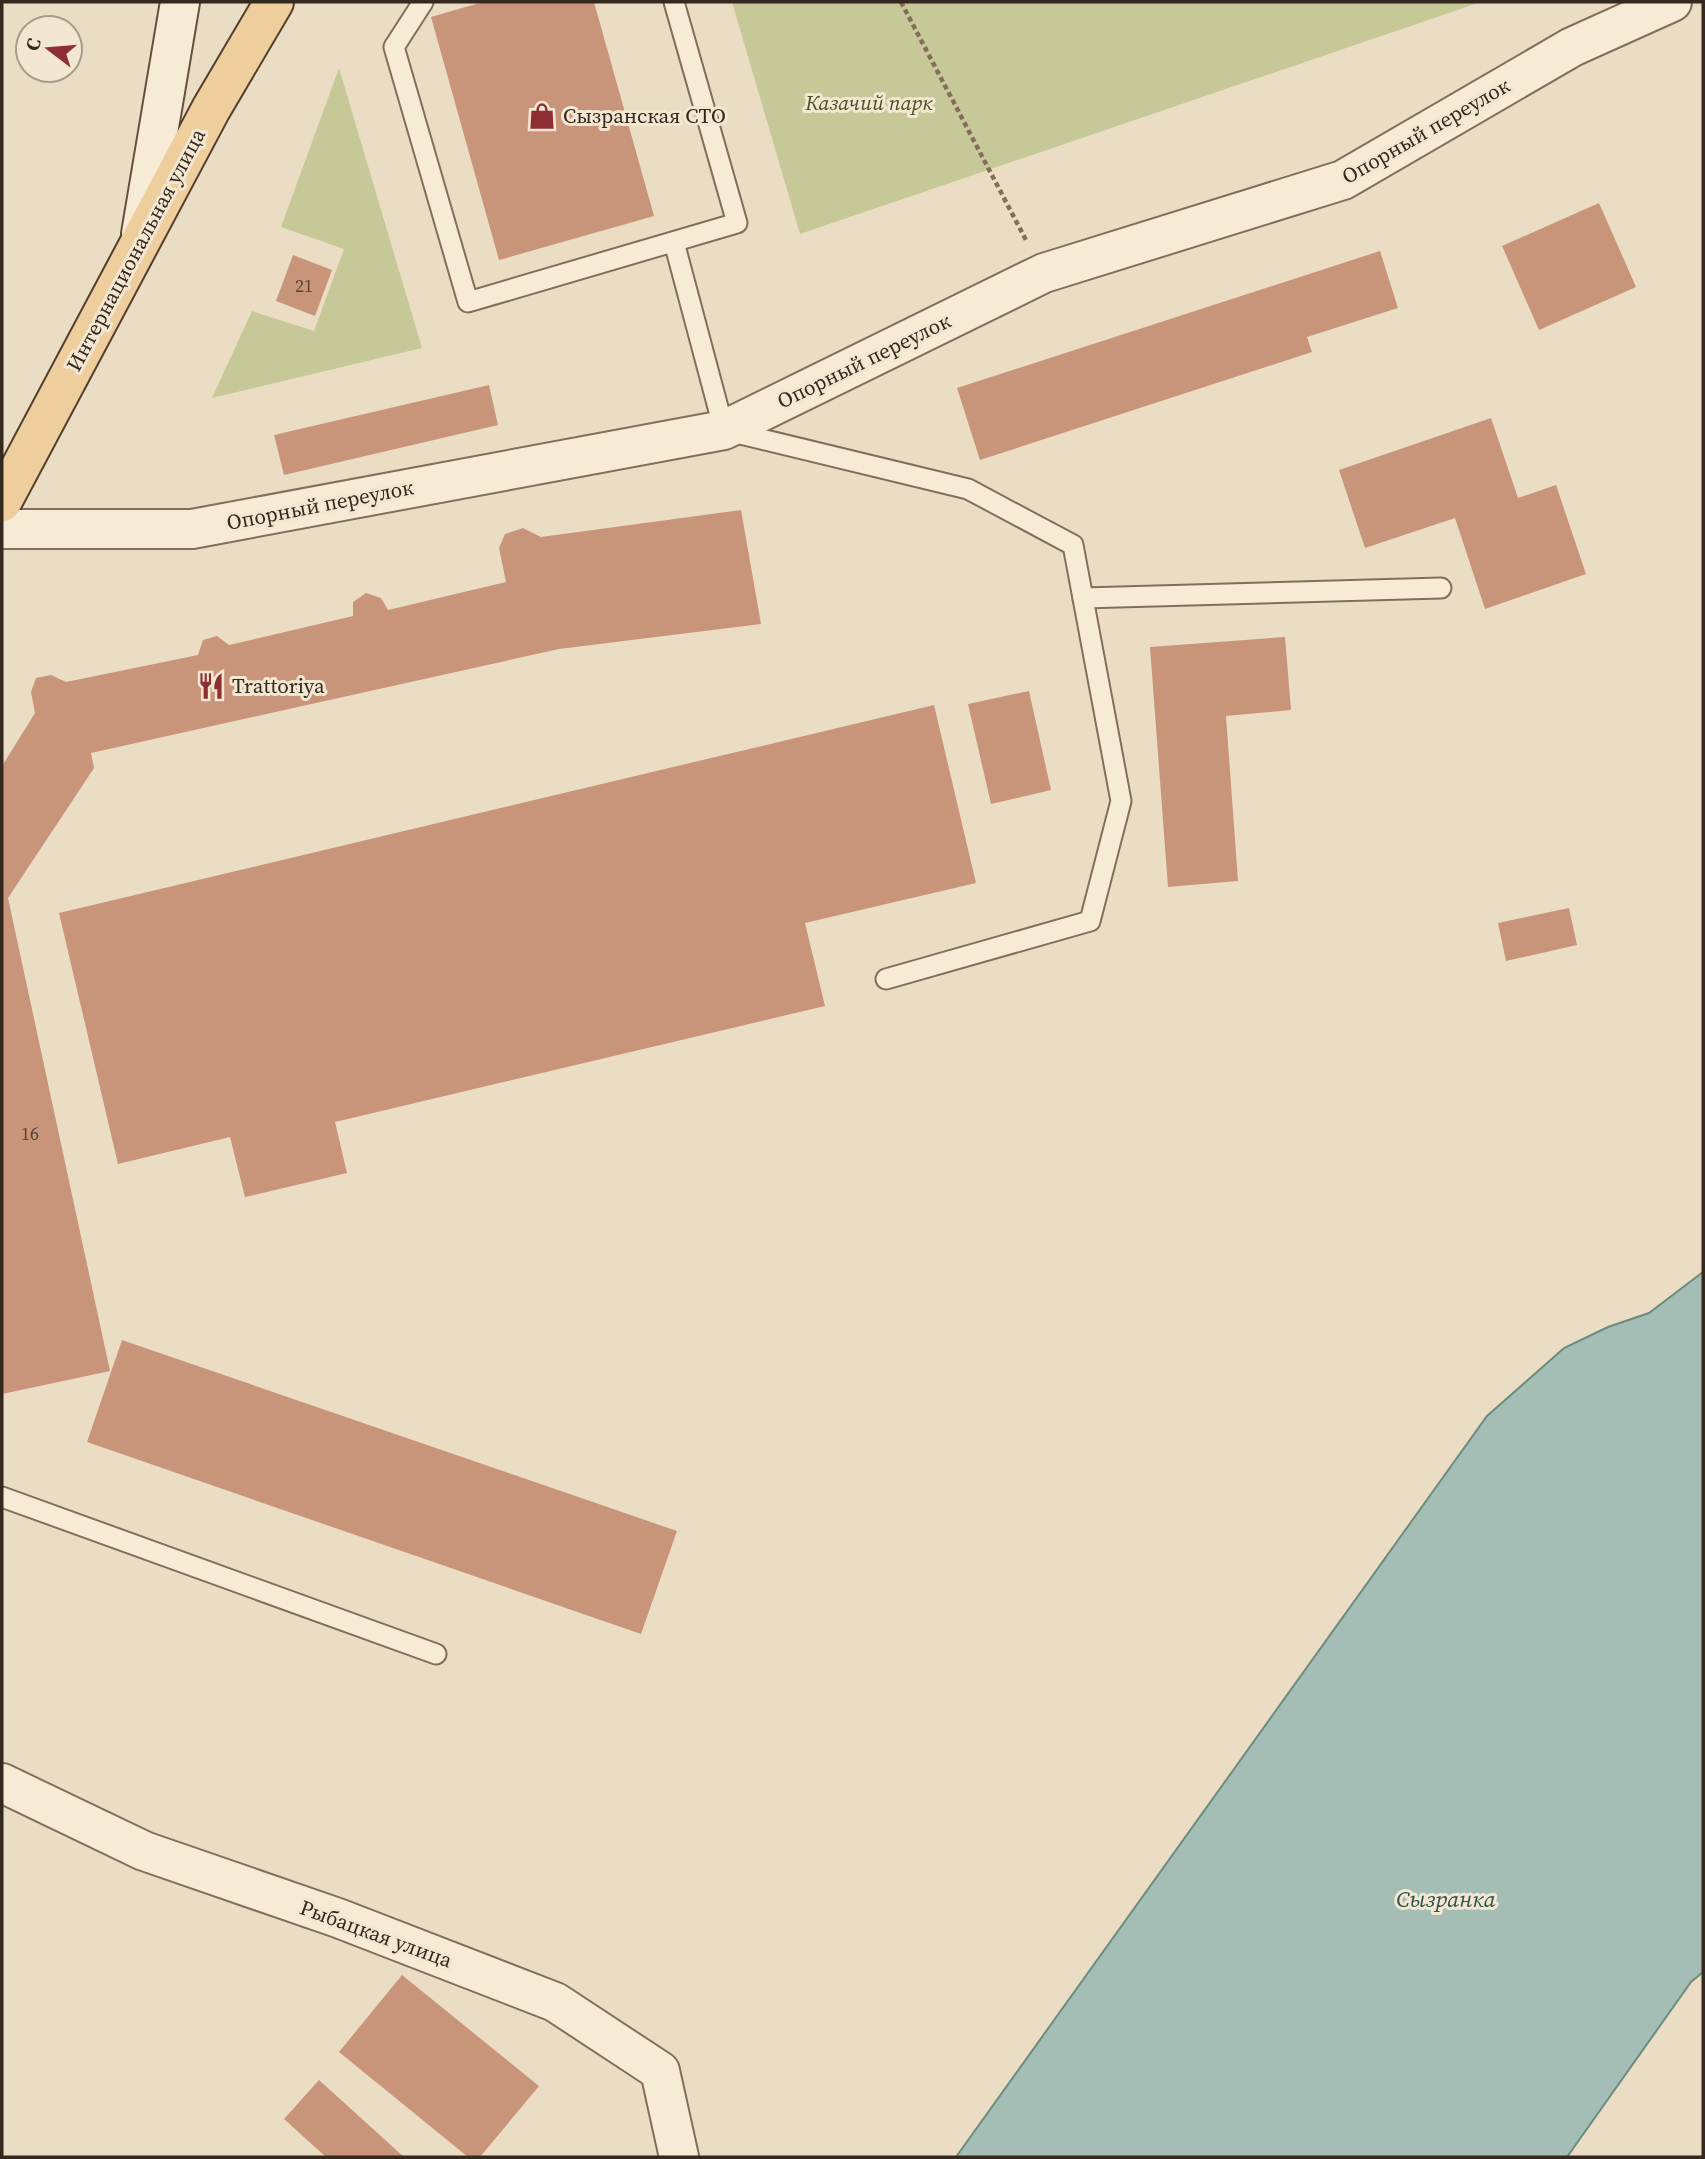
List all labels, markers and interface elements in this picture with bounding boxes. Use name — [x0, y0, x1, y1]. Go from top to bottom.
north arrow — [14, 14, 84, 84]
text: С — [19, 35, 47, 54]
street label: Опорный переулок — [1336, 70, 1515, 191]
park label: Казачий парк — [804, 88, 933, 117]
shop icon: Сызранская СТО — [527, 101, 557, 131]
place label: Сызранская СТО — [563, 101, 726, 130]
street label: Интернациональная улица — [59, 123, 212, 376]
house number: 21 — [295, 273, 313, 298]
street label: Опорный переулок — [772, 306, 956, 415]
street label: Опорный переулок — [224, 472, 416, 537]
restaurant icon: Trattoriya — [196, 671, 226, 701]
place label: Trattoriya — [232, 671, 325, 700]
house number: 16 — [21, 1121, 39, 1146]
water label: Сызранка — [1396, 1883, 1496, 1915]
street label: Рыбацкая улица — [296, 1893, 457, 1975]

